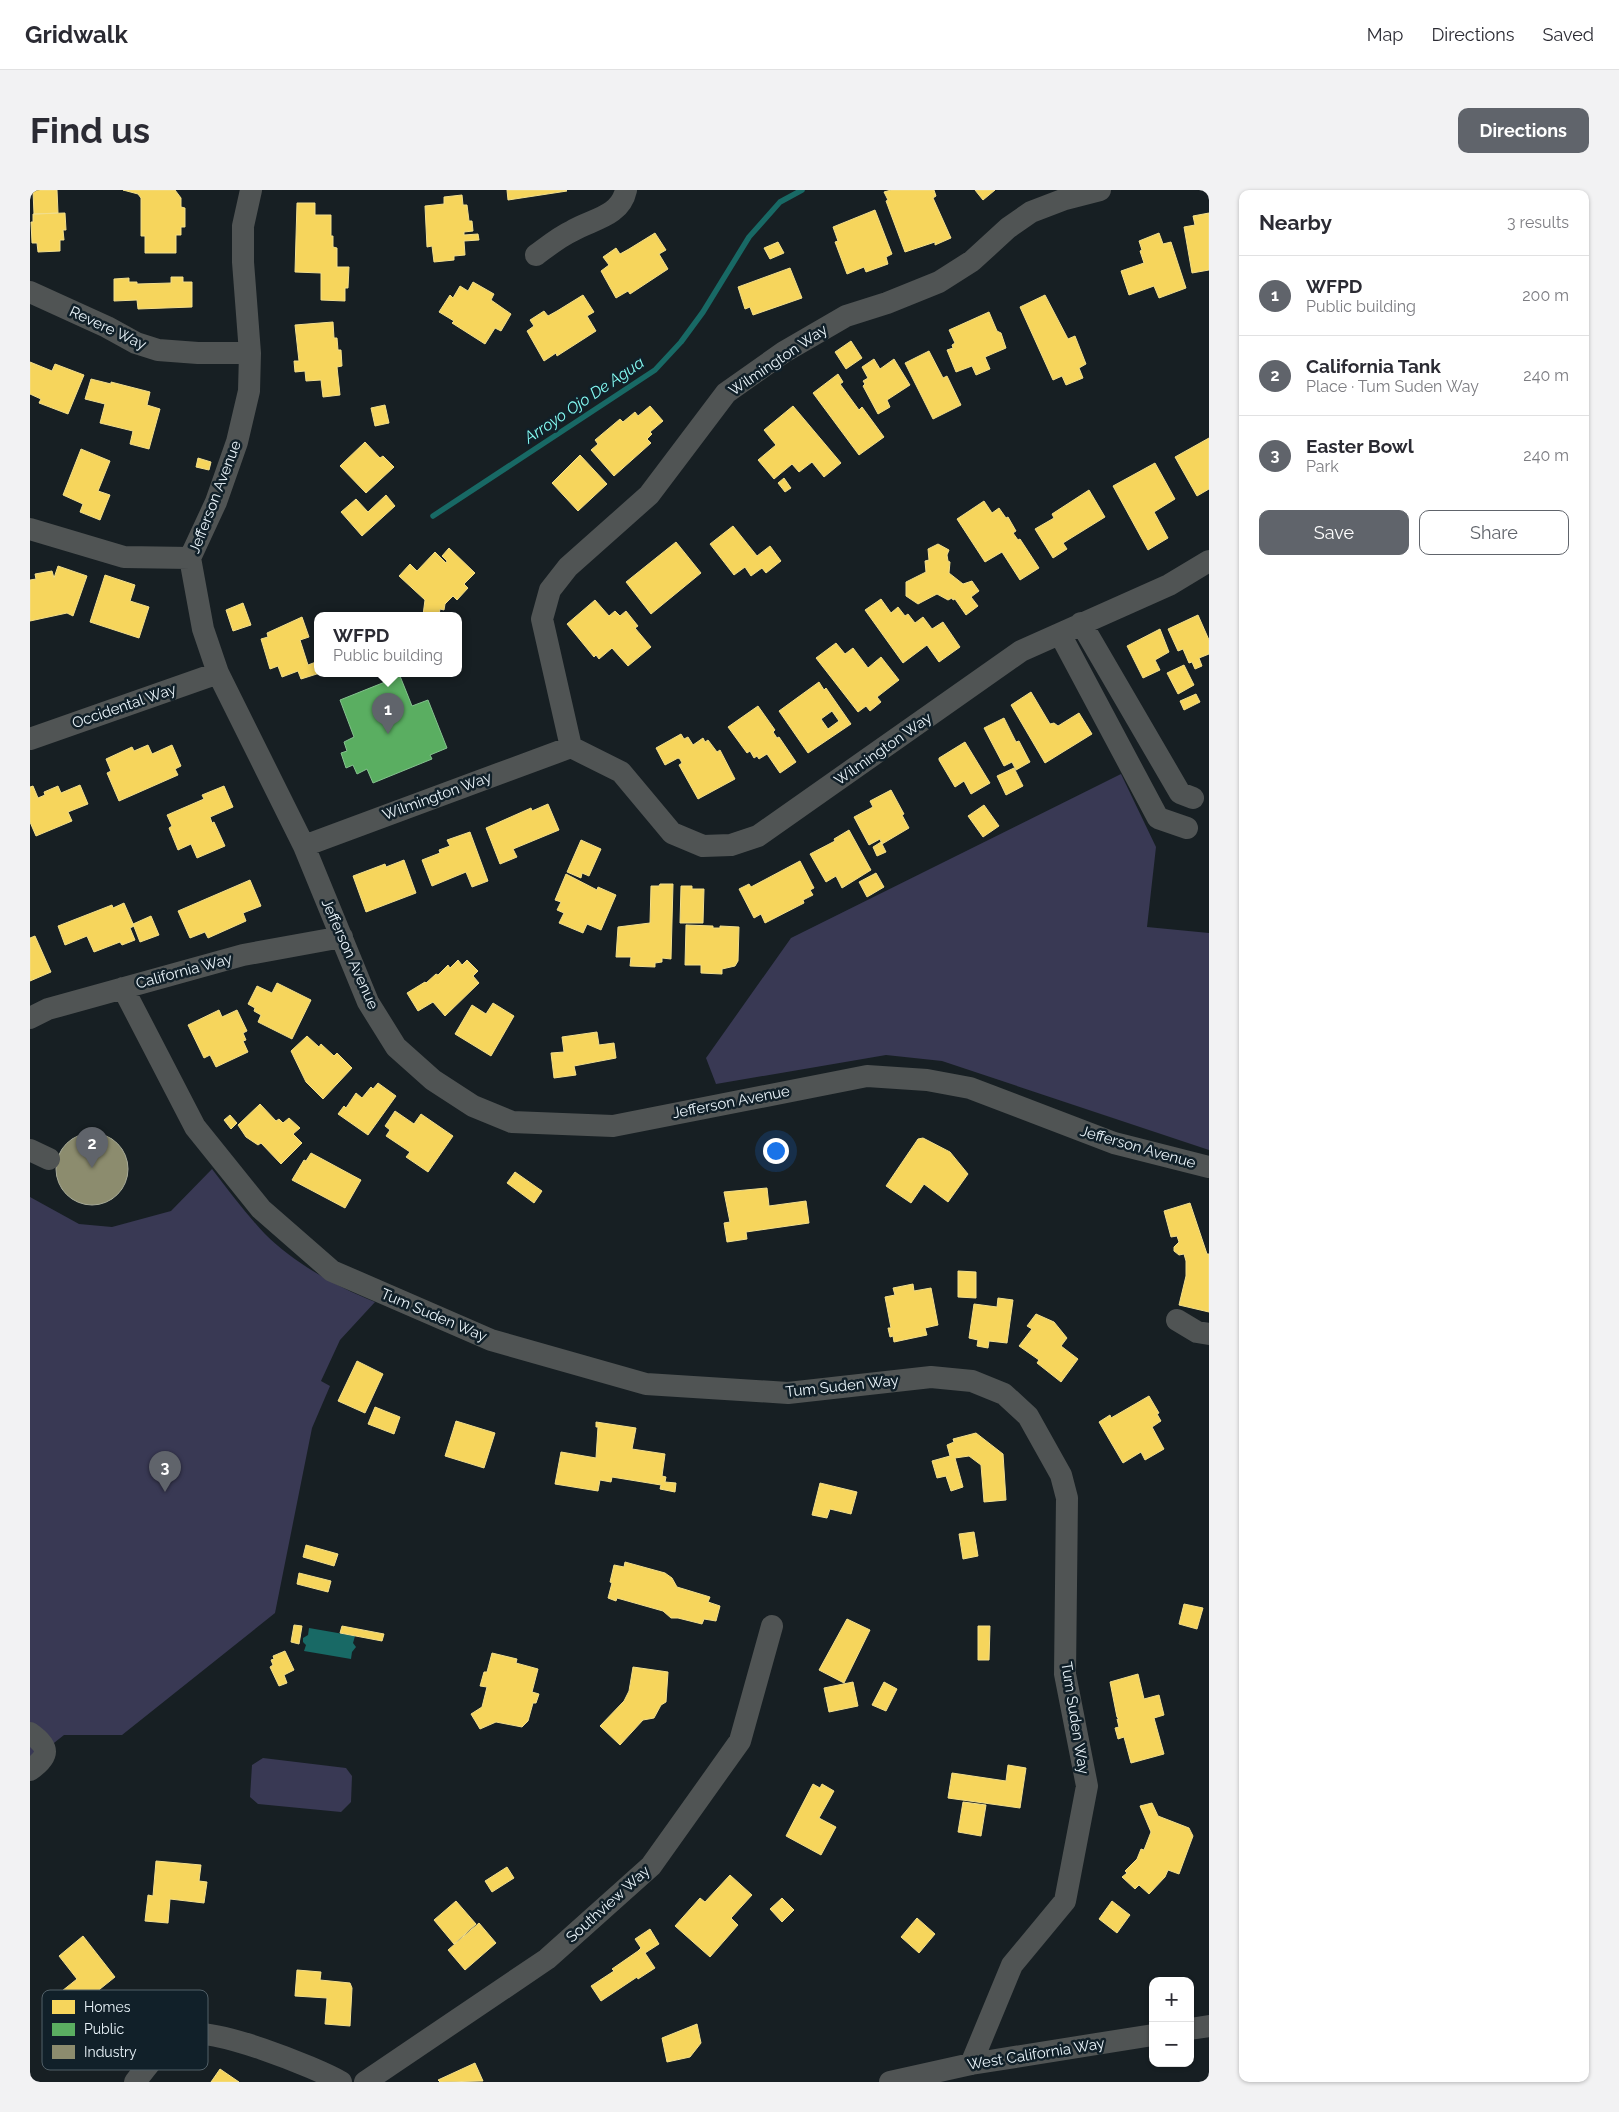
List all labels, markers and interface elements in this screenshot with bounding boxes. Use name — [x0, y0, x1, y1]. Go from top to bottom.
text: Gridwalk — [25, 20, 128, 49]
text: Map — [1367, 24, 1403, 45]
text: Directions — [1431, 24, 1515, 45]
text: Saved — [1543, 24, 1594, 45]
button: Directions — [1458, 108, 1589, 153]
text: Find us — [30, 110, 150, 151]
text: Nearby — [1259, 210, 1332, 235]
text: 3 results — [1507, 213, 1569, 232]
text: WFPD — [1306, 275, 1362, 297]
text: 1 — [1271, 286, 1279, 305]
text: 200 m — [1522, 286, 1569, 305]
text: Public building — [1306, 297, 1416, 316]
street label: Revere Way — [67, 302, 149, 354]
street label: Wilmington Way — [725, 320, 831, 400]
water label: Arroyo Ojo De Agua — [520, 353, 648, 448]
text: California Tank — [1306, 355, 1441, 377]
text: 2 — [1270, 366, 1280, 385]
text: 240 m — [1523, 366, 1569, 385]
text: Place · Tum Suden Way — [1306, 377, 1479, 396]
text: Easter Bowl — [1306, 435, 1414, 457]
street label: Jefferson Avenue — [185, 438, 245, 556]
text: 3 — [1271, 446, 1279, 465]
text: 240 m — [1523, 446, 1569, 465]
text: Park — [1306, 457, 1339, 476]
button: Save — [1259, 510, 1409, 555]
button: Share — [1419, 510, 1569, 555]
popup — [314, 612, 462, 677]
text: WFPD — [333, 624, 389, 646]
text: Public building — [333, 646, 443, 665]
street label: Occidental Way — [70, 680, 178, 732]
pin: 1 — [372, 693, 404, 734]
street label: Wilmington Way — [831, 709, 935, 789]
street label: Wilmington Way — [380, 768, 494, 824]
street label: Jefferson Avenue — [318, 896, 383, 1012]
street label: California Way — [134, 949, 234, 993]
street label: Jefferson Avenue — [671, 1082, 791, 1122]
street label: Jefferson Avenue — [1078, 1122, 1198, 1172]
pin: 2 — [76, 1127, 108, 1168]
your location — [763, 1138, 789, 1164]
street label: Tum Suden Way — [378, 1285, 490, 1345]
street label: Tum Suden Way — [785, 1371, 899, 1401]
pin: 3 — [149, 1451, 181, 1492]
street label: Tum Suden Way — [1057, 1660, 1093, 1776]
street label: Southview Way — [562, 1862, 654, 1946]
map controls — [1149, 1977, 1194, 2067]
button: + — [1149, 1977, 1194, 2022]
legend — [42, 1990, 208, 2070]
text: Homes — [84, 1999, 131, 2015]
text: Public — [84, 2021, 125, 2037]
button: − — [1149, 2022, 1194, 2067]
street label: West California Way — [966, 2034, 1106, 2074]
text: Industry — [84, 2044, 137, 2060]

